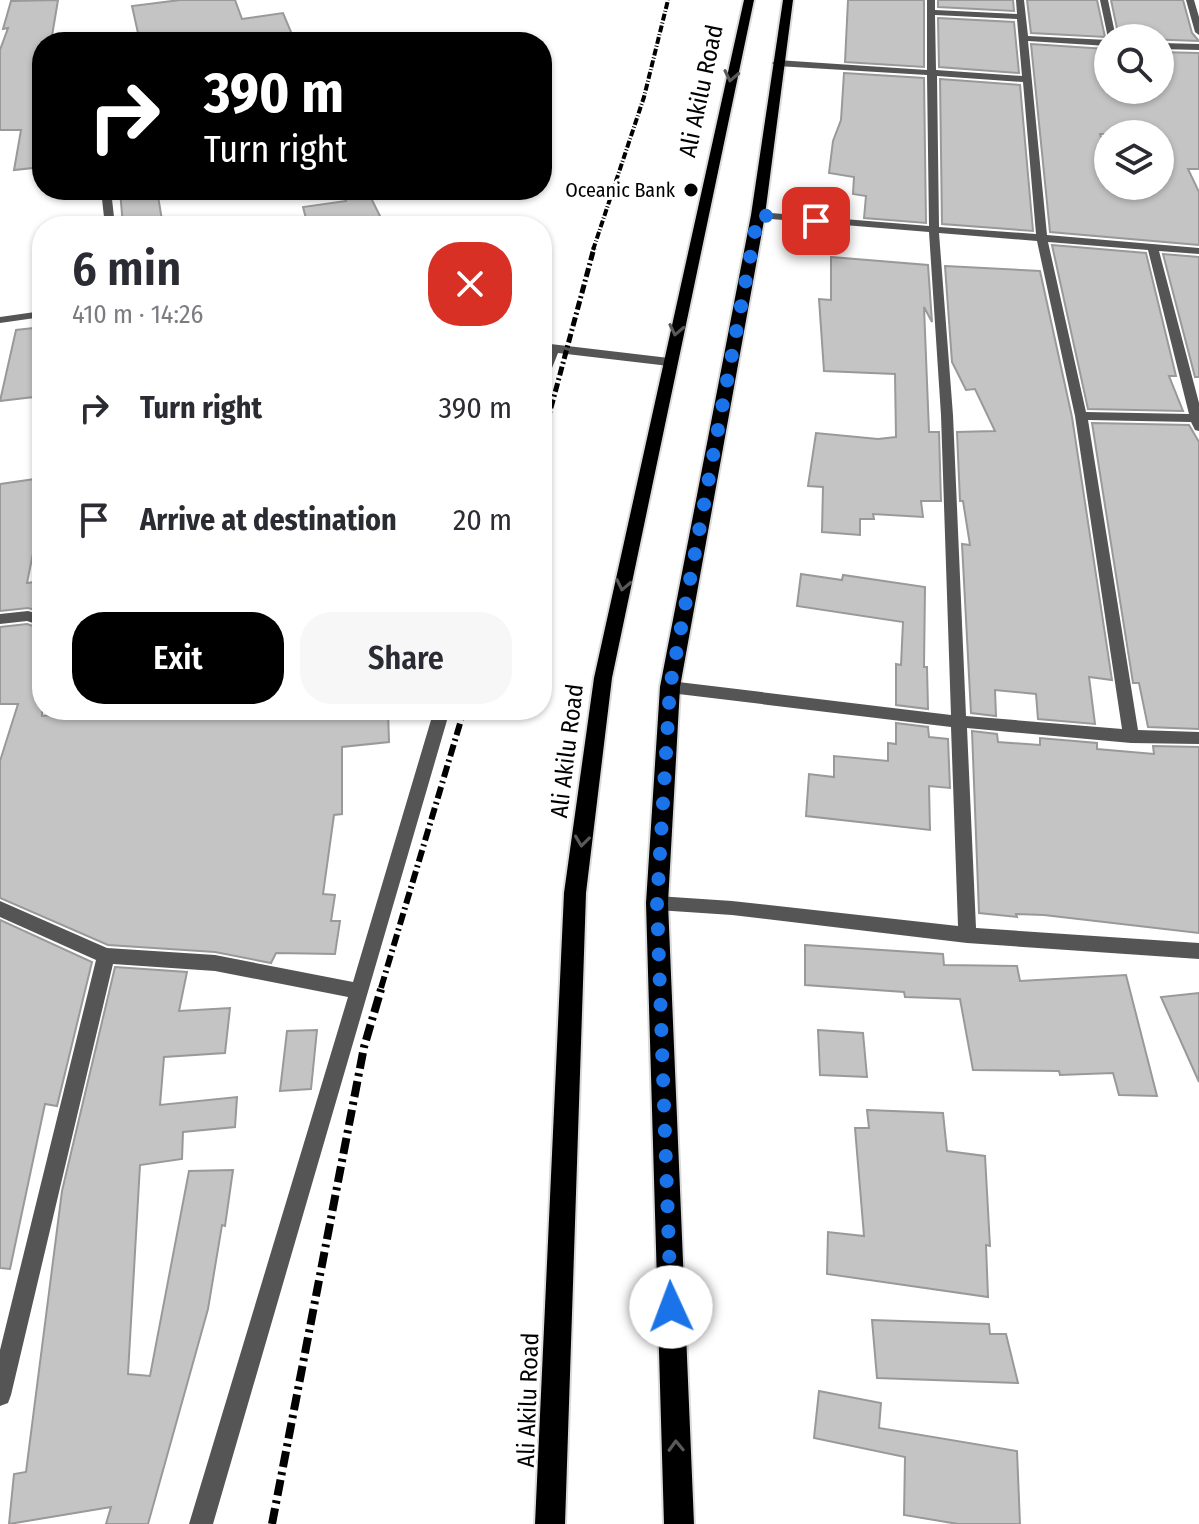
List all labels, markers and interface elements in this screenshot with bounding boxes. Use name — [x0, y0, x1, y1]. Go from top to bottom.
street label: Ali Akilu Road — [673, 22, 729, 160]
map controls — [1094, 24, 1174, 200]
button: search — [1094, 24, 1174, 104]
text: 390 m — [204, 60, 344, 127]
icon: right — [72, 64, 176, 168]
one-way arrow — [723, 69, 740, 82]
button: layers — [1094, 120, 1174, 200]
text: Turn right — [204, 128, 347, 172]
place label: Oceanic Bank — [565, 178, 676, 202]
marker: Oceanic Bank — [682, 181, 700, 199]
pin — [782, 187, 850, 255]
icon: arrive — [794, 199, 838, 243]
text: 6 min — [72, 240, 181, 298]
button: close — [428, 242, 512, 326]
text: 410 m · 14:26 — [72, 299, 203, 330]
one-way arrow — [668, 323, 685, 336]
icon: right — [72, 386, 116, 430]
text: Turn right — [140, 390, 262, 426]
text: 390 m — [438, 390, 512, 426]
icon: arrive — [72, 498, 116, 542]
text: Arrive at destination — [140, 502, 397, 538]
text: 20 m — [453, 502, 512, 538]
one-way arrow — [615, 577, 632, 591]
button: Exit — [72, 612, 284, 704]
button: Share — [300, 612, 512, 704]
street label: Ali Akilu Road — [545, 682, 589, 820]
one-way arrow — [574, 834, 591, 848]
position arrow — [629, 1265, 713, 1349]
street label: Ali Akilu Road — [512, 1332, 544, 1468]
one-way arrow — [668, 1439, 685, 1452]

